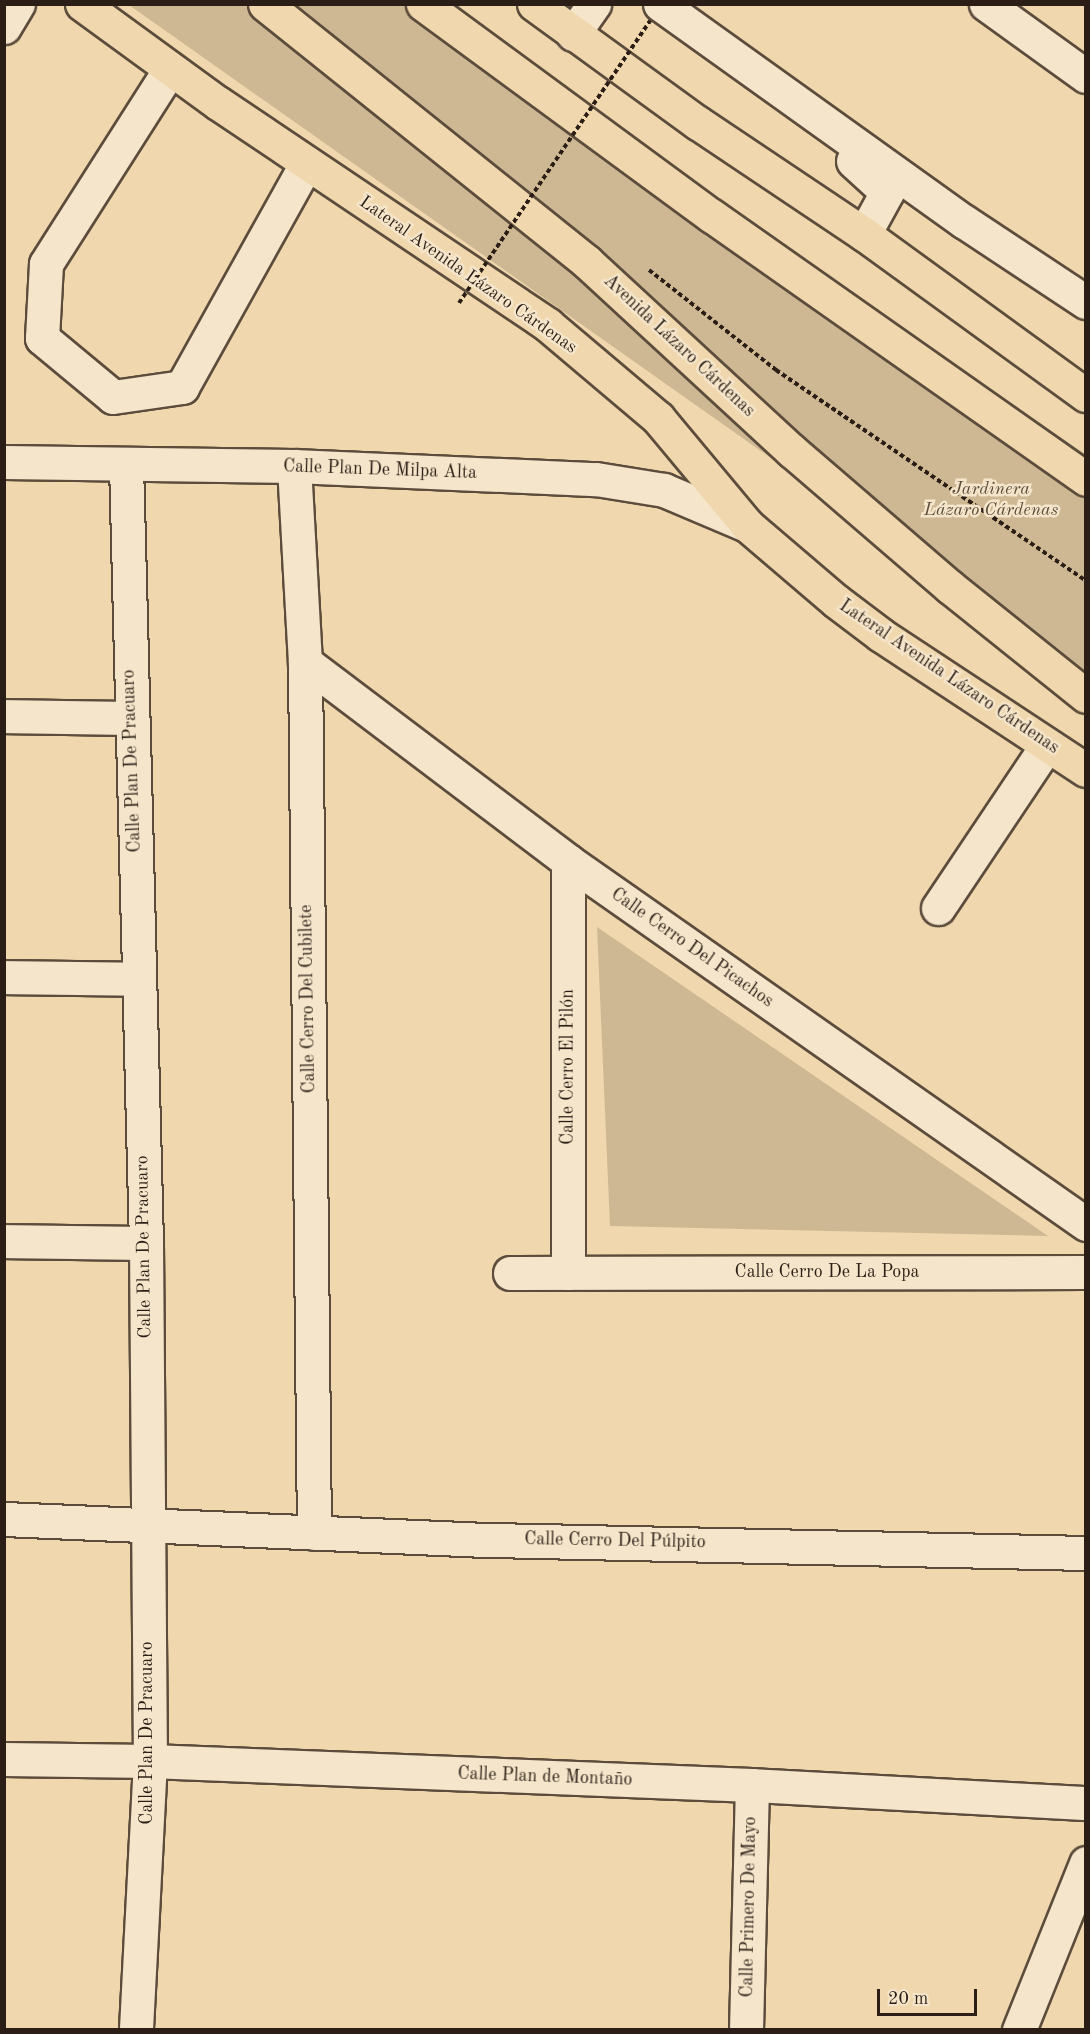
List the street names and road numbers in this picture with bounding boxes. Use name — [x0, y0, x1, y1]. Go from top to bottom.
street label: Lateral Avenida Lázaro Cárdenas — [355, 191, 581, 359]
street label: Avenida Lázaro Cárdenas — [599, 270, 759, 422]
street label: Calle Plan De Milpa Alta — [283, 456, 477, 484]
street label: Lateral Avenida Lázaro Cárdenas — [835, 595, 1063, 759]
street label: Calle Plan De Pracuaro — [118, 669, 146, 853]
street label: Calle Cerro Del Picachos — [607, 884, 777, 1012]
street label: Calle Cerro Del Cubilete — [296, 904, 320, 1094]
street label: Calle Cerro El Pilón — [557, 989, 579, 1145]
street label: Calle Plan De Pracuaro — [132, 1155, 156, 1339]
street label: Calle Cerro De La Popa — [735, 1261, 919, 1283]
street label: Calle Cerro Del Púlpito — [524, 1529, 706, 1553]
street label: Calle Plan De Pracuaro — [136, 1641, 158, 1825]
street label: Calle Plan de Montaño — [457, 1763, 633, 1791]
street label: Calle Primero De Mayo — [737, 1816, 761, 1998]

